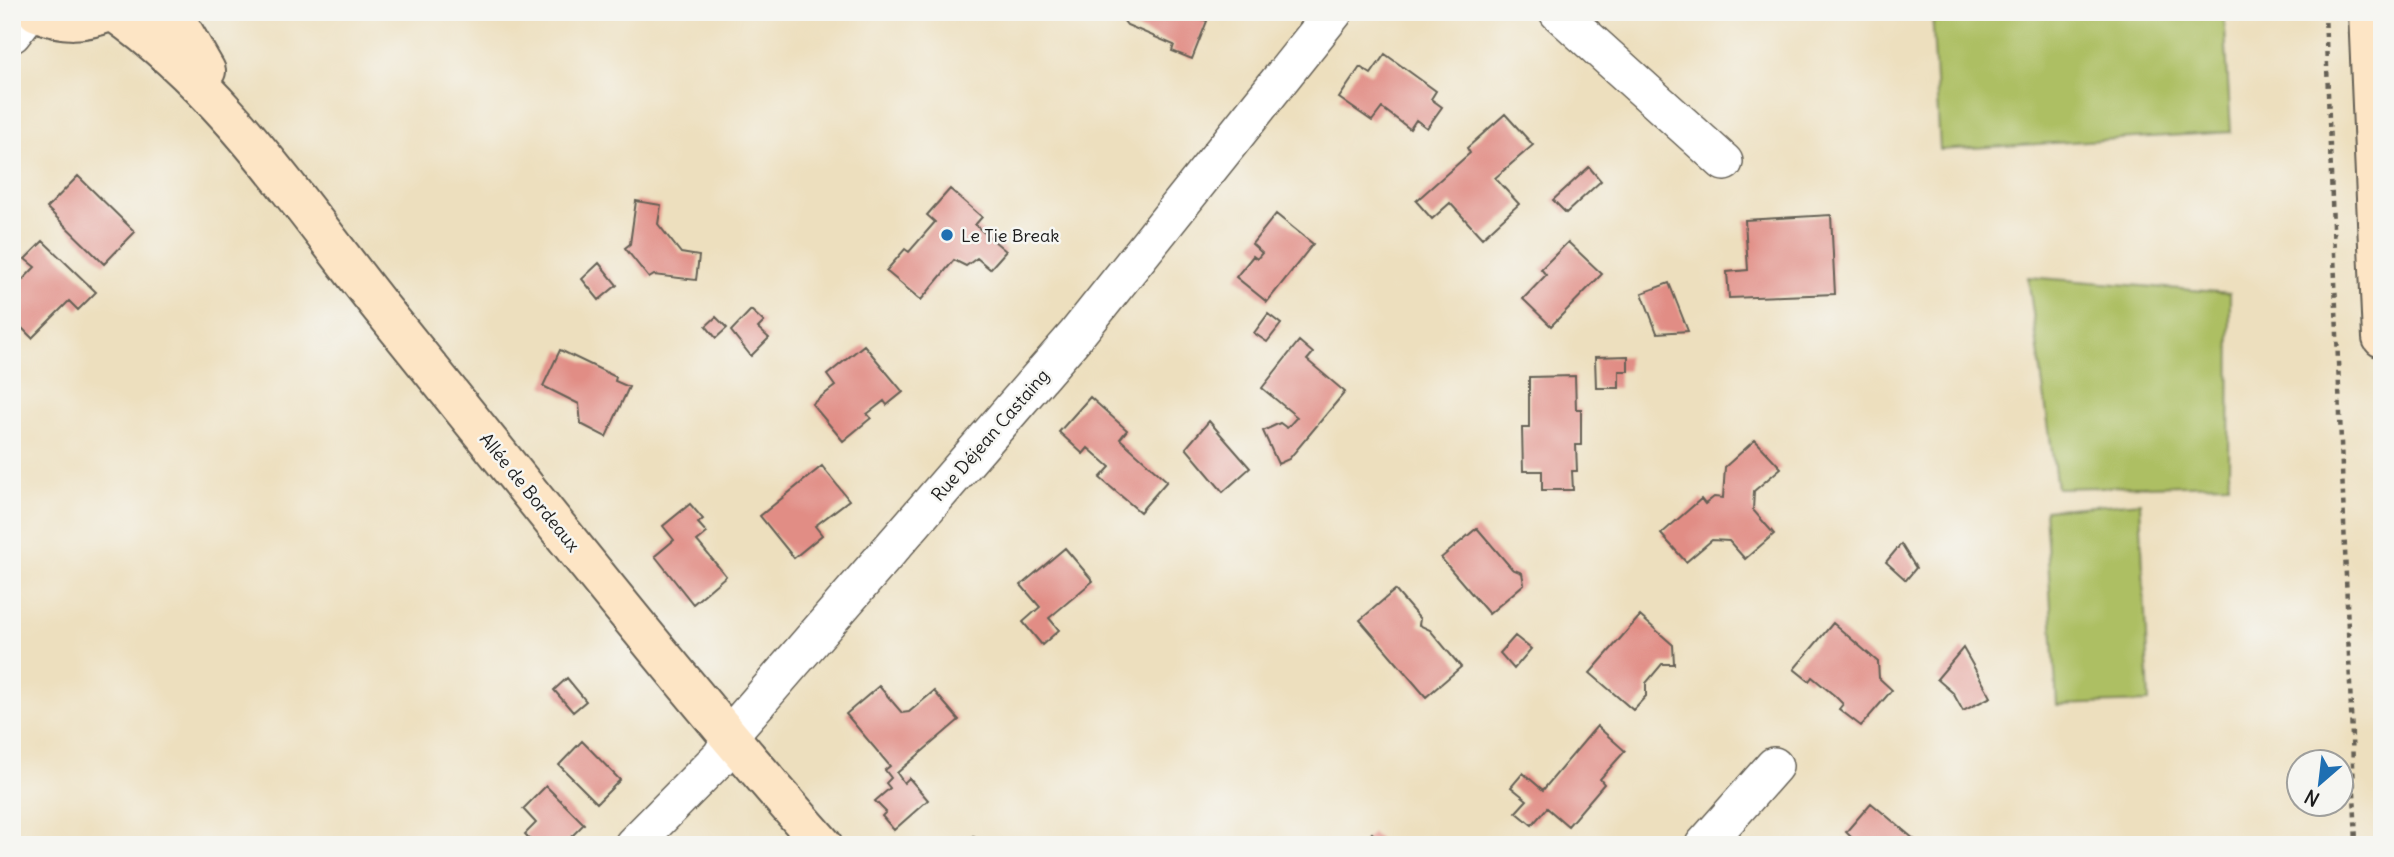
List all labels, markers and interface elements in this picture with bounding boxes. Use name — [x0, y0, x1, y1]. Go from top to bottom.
place label: Le Tie Break — [961, 224, 1059, 247]
marker: Le Tie Break — [939, 227, 955, 243]
street label: Rue Déjean Castaing — [926, 364, 1054, 506]
street label: Allée de Bordeaux — [475, 428, 585, 556]
north arrow — [2286, 748, 2356, 818]
text: N — [2301, 784, 2323, 812]

